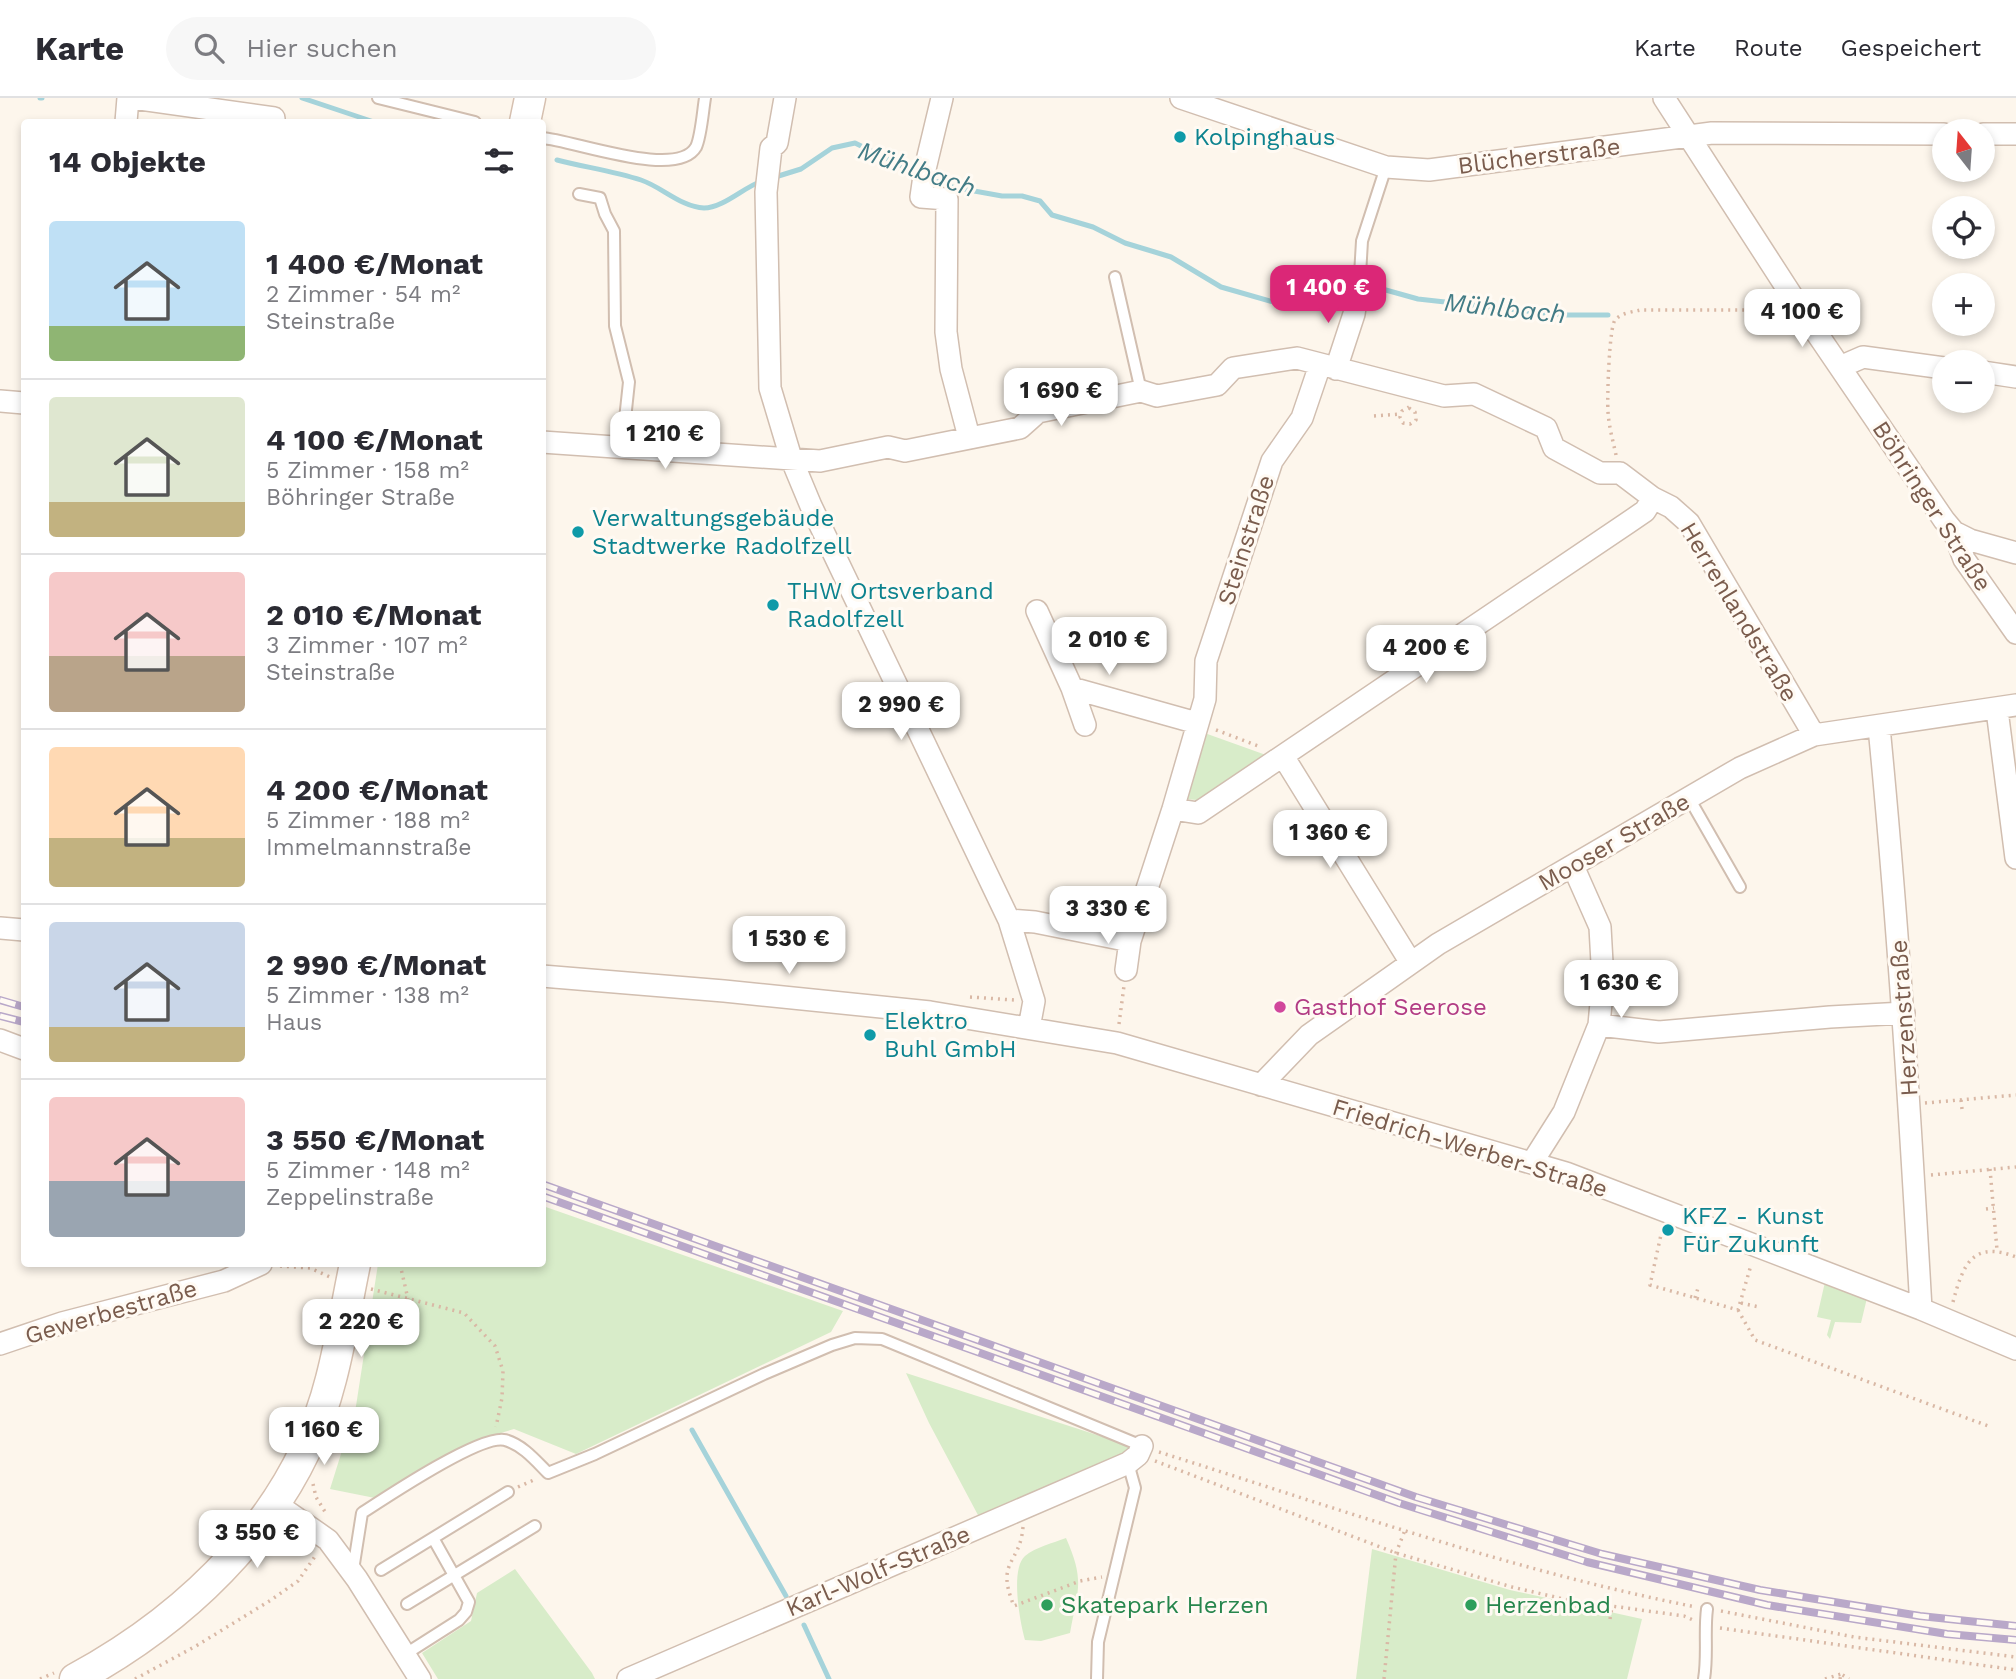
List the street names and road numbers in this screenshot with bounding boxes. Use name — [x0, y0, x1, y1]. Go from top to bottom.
street label: Blücherstraße — [1456, 132, 1622, 180]
street label: Böhringer Straße — [1867, 416, 1997, 596]
street label: Steinstraße — [1212, 472, 1280, 608]
street label: Herrenlandstraße — [1674, 517, 1804, 707]
street label: Mooser Straße — [1533, 787, 1695, 897]
street label: Herzenstraße — [1885, 939, 1923, 1097]
street label: Friedrich-Werber-Straße — [1329, 1093, 1611, 1203]
street label: Gewerbestraße — [22, 1274, 200, 1350]
street label: Karl-Wolf-Straße — [782, 1520, 974, 1622]

